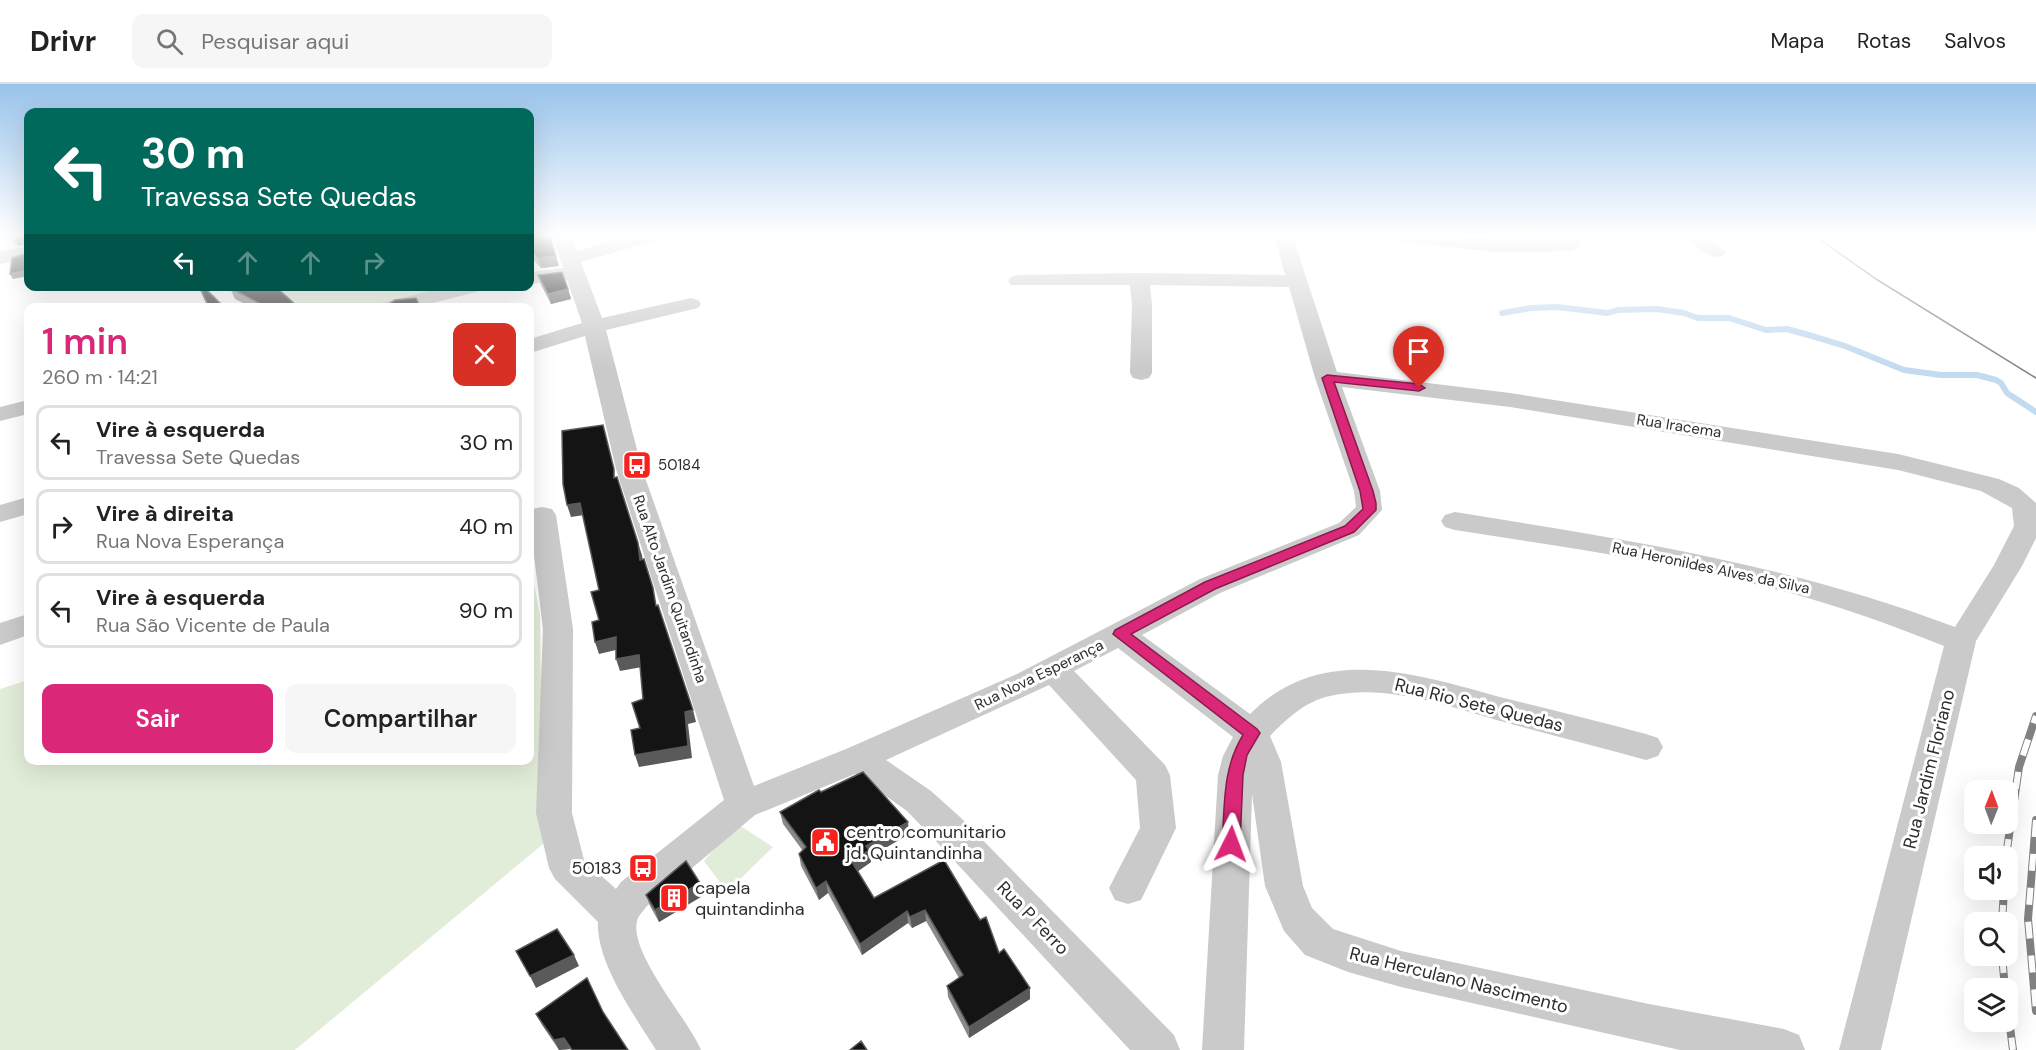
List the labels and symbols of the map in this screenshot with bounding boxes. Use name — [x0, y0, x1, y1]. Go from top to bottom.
pin — [1393, 326, 1444, 388]
street label: Rua Iracema — [1635, 409, 1723, 443]
bus stop icon: 50184 — [621, 449, 653, 481]
place label: 50184 — [658, 455, 700, 475]
street label: Rua Alto Jardim Quitandinha — [628, 492, 712, 686]
street label: Rua Heronildes Alves da Silva — [1610, 537, 1812, 599]
street label: Rua Nova Esperança — [971, 635, 1107, 715]
street label: Rua Rio Sete Quedas — [1392, 672, 1566, 738]
street label: Rua Jardim Floriano — [1898, 687, 1960, 851]
north arrow — [1964, 780, 2018, 834]
position arrow — [1199, 812, 1263, 876]
place label: centro comunitario jd. Quintandinha — [845, 820, 1006, 865]
public building icon: centro comunitario jd. Quintandinha — [809, 826, 841, 858]
bus stop icon: 50183 — [627, 852, 659, 884]
place label: 50183 — [572, 856, 622, 880]
place label: capela quintandinha — [695, 876, 805, 921]
street label: Rua P Ferro — [992, 876, 1074, 960]
building icon: capela quintandinha — [658, 882, 690, 914]
street label: Rua Herculano Nascimento — [1347, 941, 1571, 1019]

